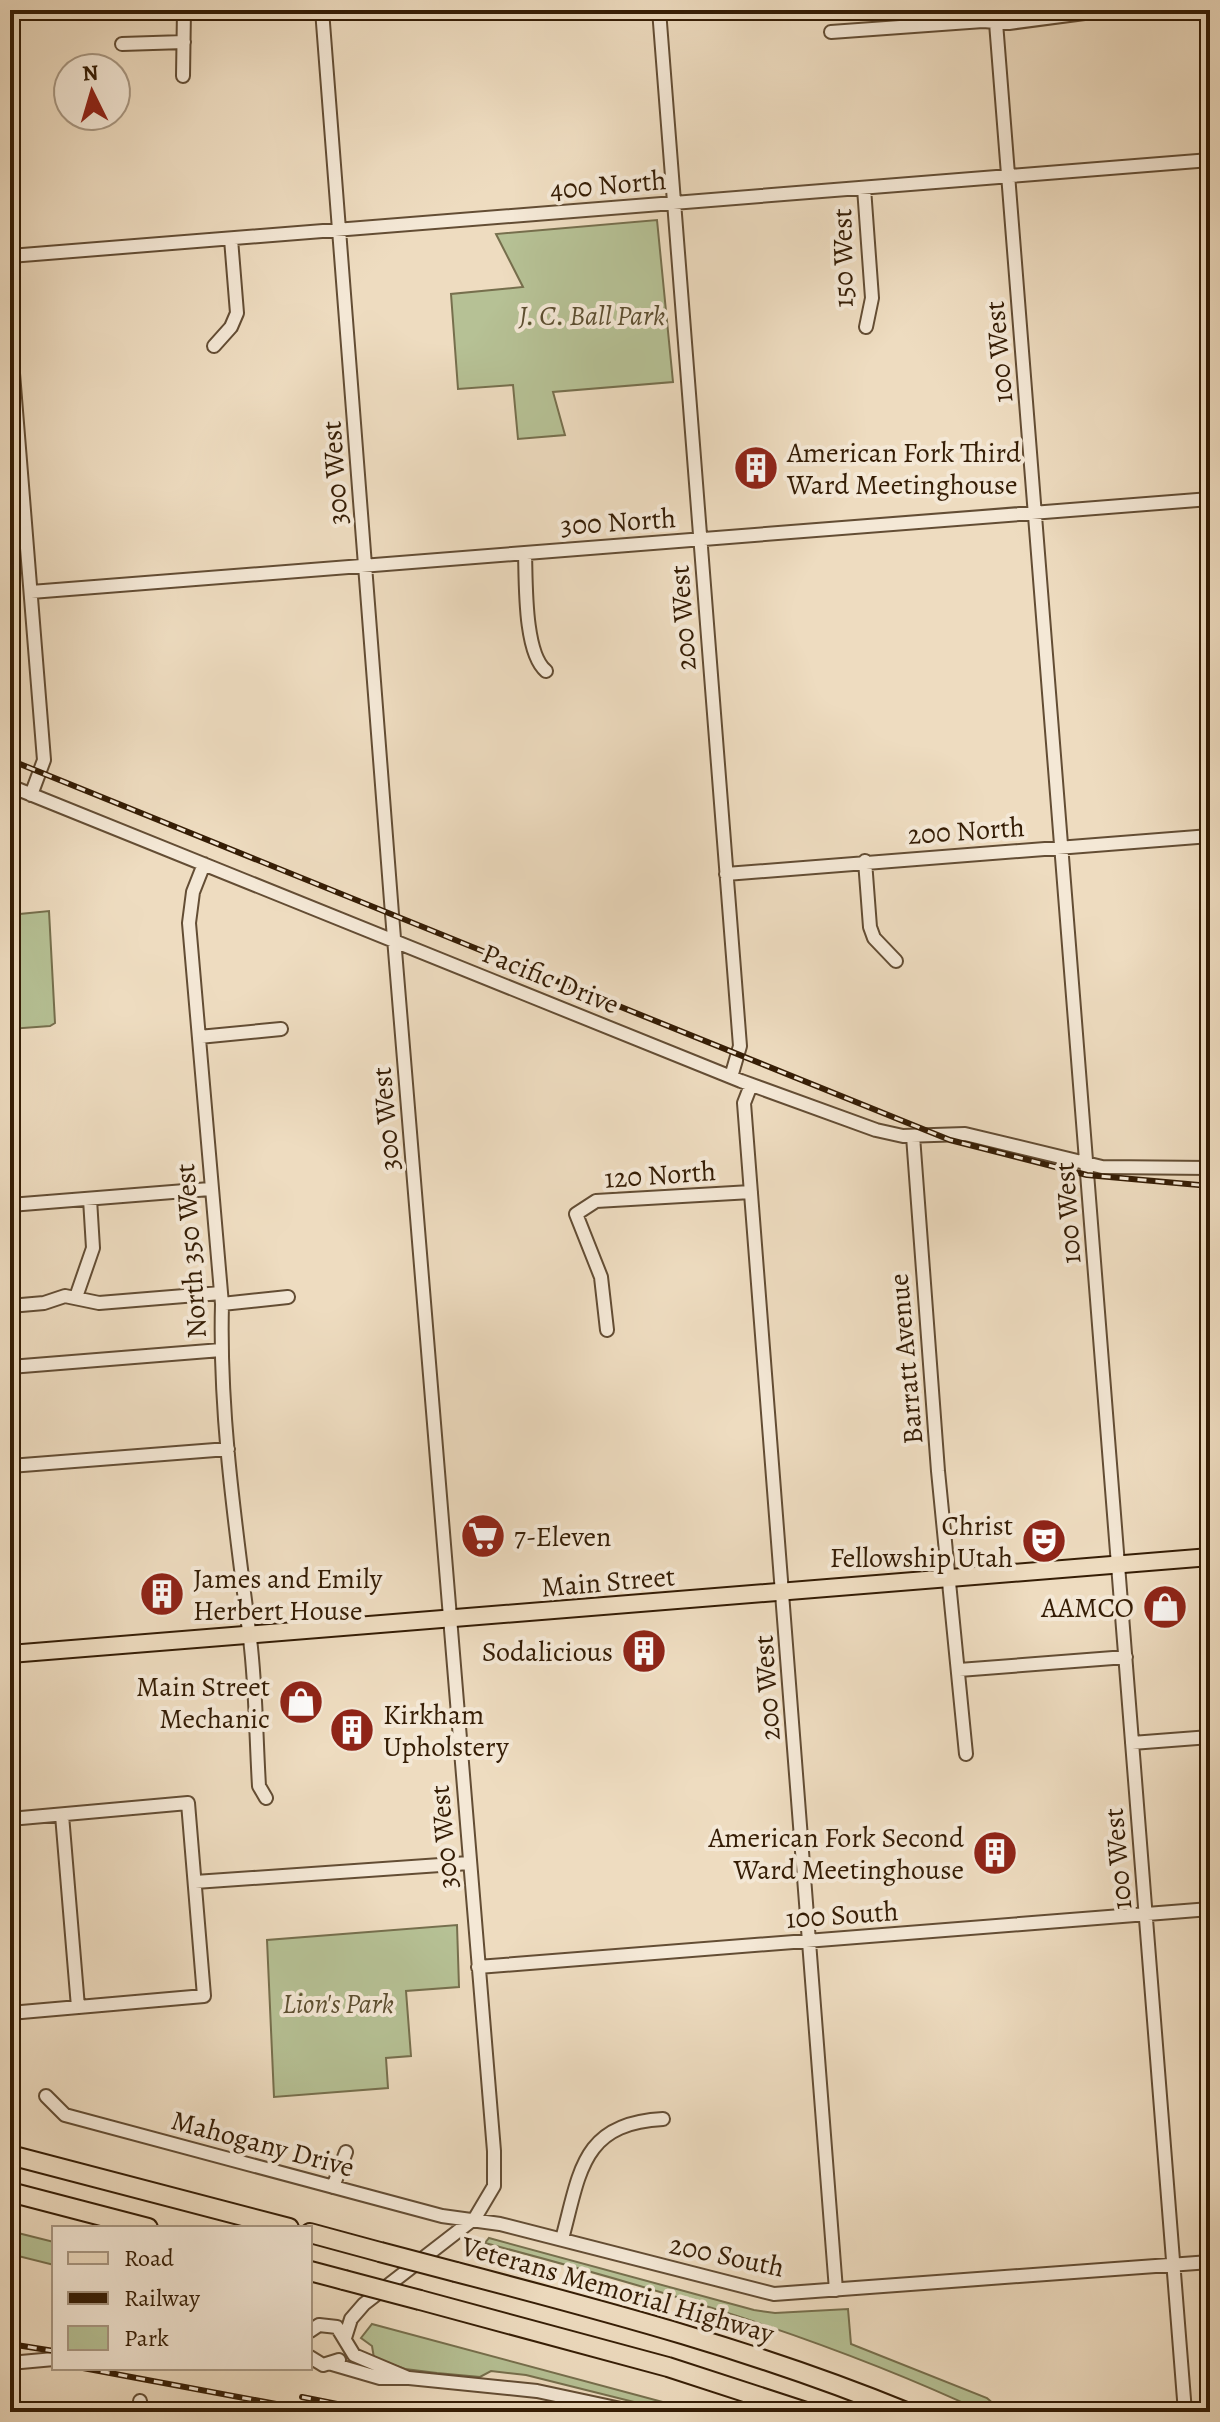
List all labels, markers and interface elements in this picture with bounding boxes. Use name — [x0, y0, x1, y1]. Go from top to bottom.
north arrow — [52, 52, 132, 132]
text: N — [81, 57, 100, 89]
street label: 400 North — [548, 161, 668, 209]
street label: 150 West — [823, 208, 863, 308]
park label: J. C. Ball Park — [518, 297, 665, 335]
street label: 100 West — [976, 299, 1022, 404]
street label: 300 West — [312, 420, 358, 526]
place label: American Fork Third Ward Meetinghouse — [786, 434, 1022, 504]
building icon: American Fork Third Ward Meetinghouse — [732, 444, 780, 492]
street label: 300 North — [559, 499, 677, 545]
street label: 200 West — [660, 564, 706, 672]
street label: 200 North — [906, 808, 1026, 854]
street label: Pacific Drive — [477, 934, 625, 1024]
street label: 300 West — [363, 1065, 409, 1172]
street label: 120 North — [603, 1152, 717, 1198]
street label: 100 West — [1045, 1161, 1091, 1265]
street label: North 350 West — [166, 1162, 216, 1340]
street label: Barratt Avenue — [880, 1272, 932, 1446]
place label: Christ Fellowship Utah — [830, 1507, 1013, 1577]
supermarket icon: 7-Eleven — [459, 1512, 507, 1560]
theatre icon: Christ Fellowship Utah — [1020, 1517, 1068, 1565]
place label: 7-Eleven — [514, 1518, 611, 1556]
street label: Main Street — [540, 1557, 677, 1607]
place label: James and Emily Herbert House — [193, 1560, 383, 1630]
building icon: James and Emily Herbert House — [138, 1570, 186, 1618]
shop icon: AAMCO — [1141, 1583, 1189, 1631]
place label: AAMCO — [1040, 1589, 1134, 1627]
building icon: Sodalicious — [620, 1627, 668, 1675]
place label: Sodalicious — [482, 1633, 613, 1671]
street label: 200 West — [744, 1634, 790, 1742]
place label: Main Street Mechanic — [136, 1668, 270, 1738]
shop icon: Main Street Mechanic — [277, 1678, 325, 1726]
place label: Kirkham Upholstery — [383, 1696, 509, 1766]
building icon: Kirkham Upholstery — [328, 1706, 376, 1754]
street label: 300 West — [421, 1783, 467, 1890]
street label: 100 West — [1095, 1806, 1141, 1911]
place label: American Fork Second Ward Meetinghouse — [707, 1819, 965, 1889]
building icon: American Fork Second Ward Meetinghouse — [971, 1829, 1019, 1877]
street label: 100 South — [785, 1892, 900, 1938]
park label: Lion's Park — [282, 1985, 394, 2023]
street label: Mahogany Drive — [167, 2101, 358, 2187]
street label: 200 South — [666, 2225, 788, 2287]
legend — [52, 2226, 312, 2370]
street label: Veterans Memorial Highway — [456, 2227, 779, 2353]
text: Road — [124, 2242, 174, 2274]
text: Railway — [124, 2282, 200, 2314]
text: Park — [124, 2322, 169, 2354]

